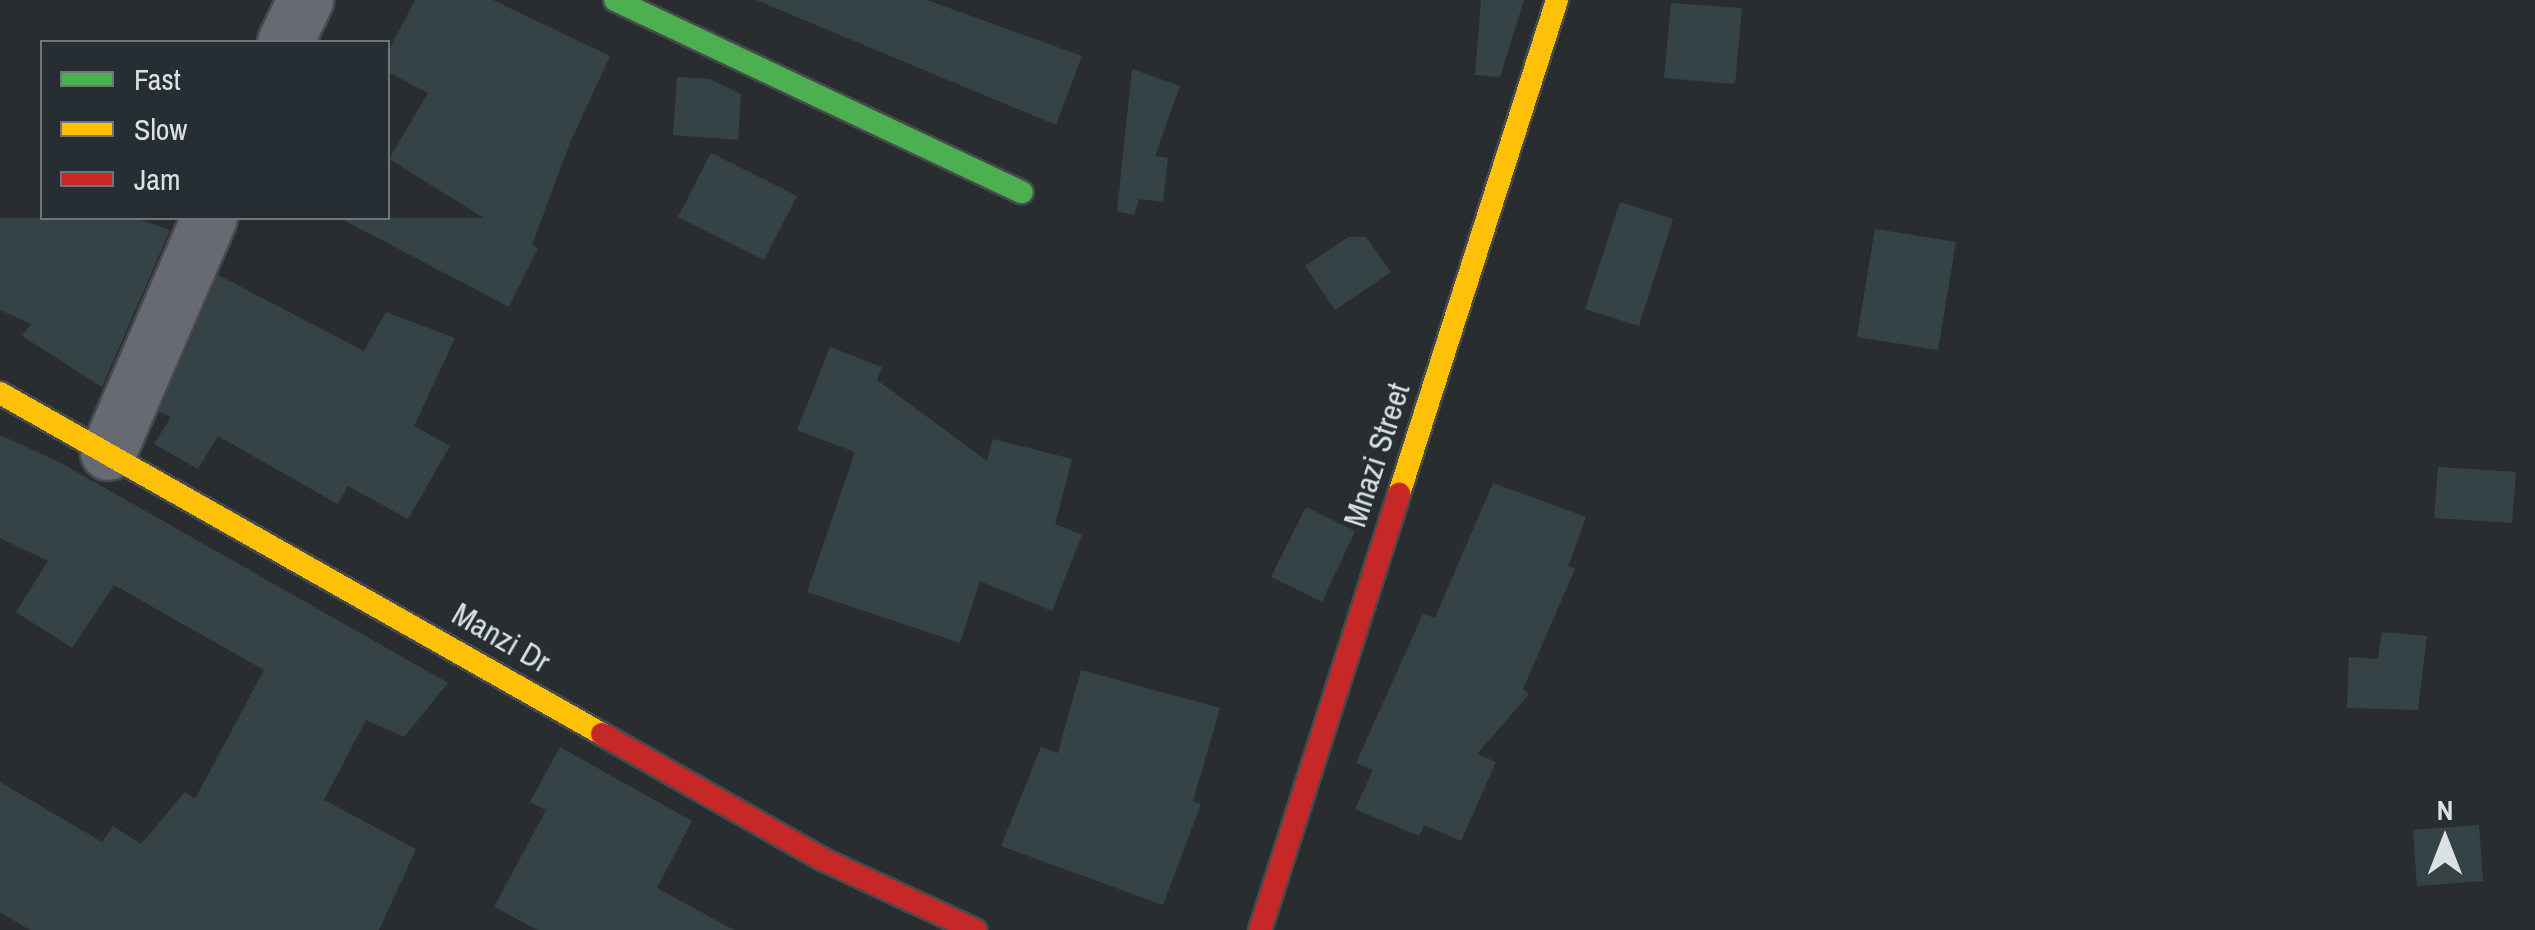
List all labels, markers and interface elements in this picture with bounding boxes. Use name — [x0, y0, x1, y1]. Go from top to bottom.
legend — [40, 40, 390, 220]
text: Fast — [134, 59, 181, 99]
text: Slow — [134, 109, 187, 149]
text: Jam — [134, 159, 180, 199]
street label: Mnazi Street — [1336, 378, 1418, 532]
street label: Manzi Dr — [445, 595, 557, 681]
north arrow — [2395, 790, 2495, 890]
text: N — [2437, 791, 2453, 829]

